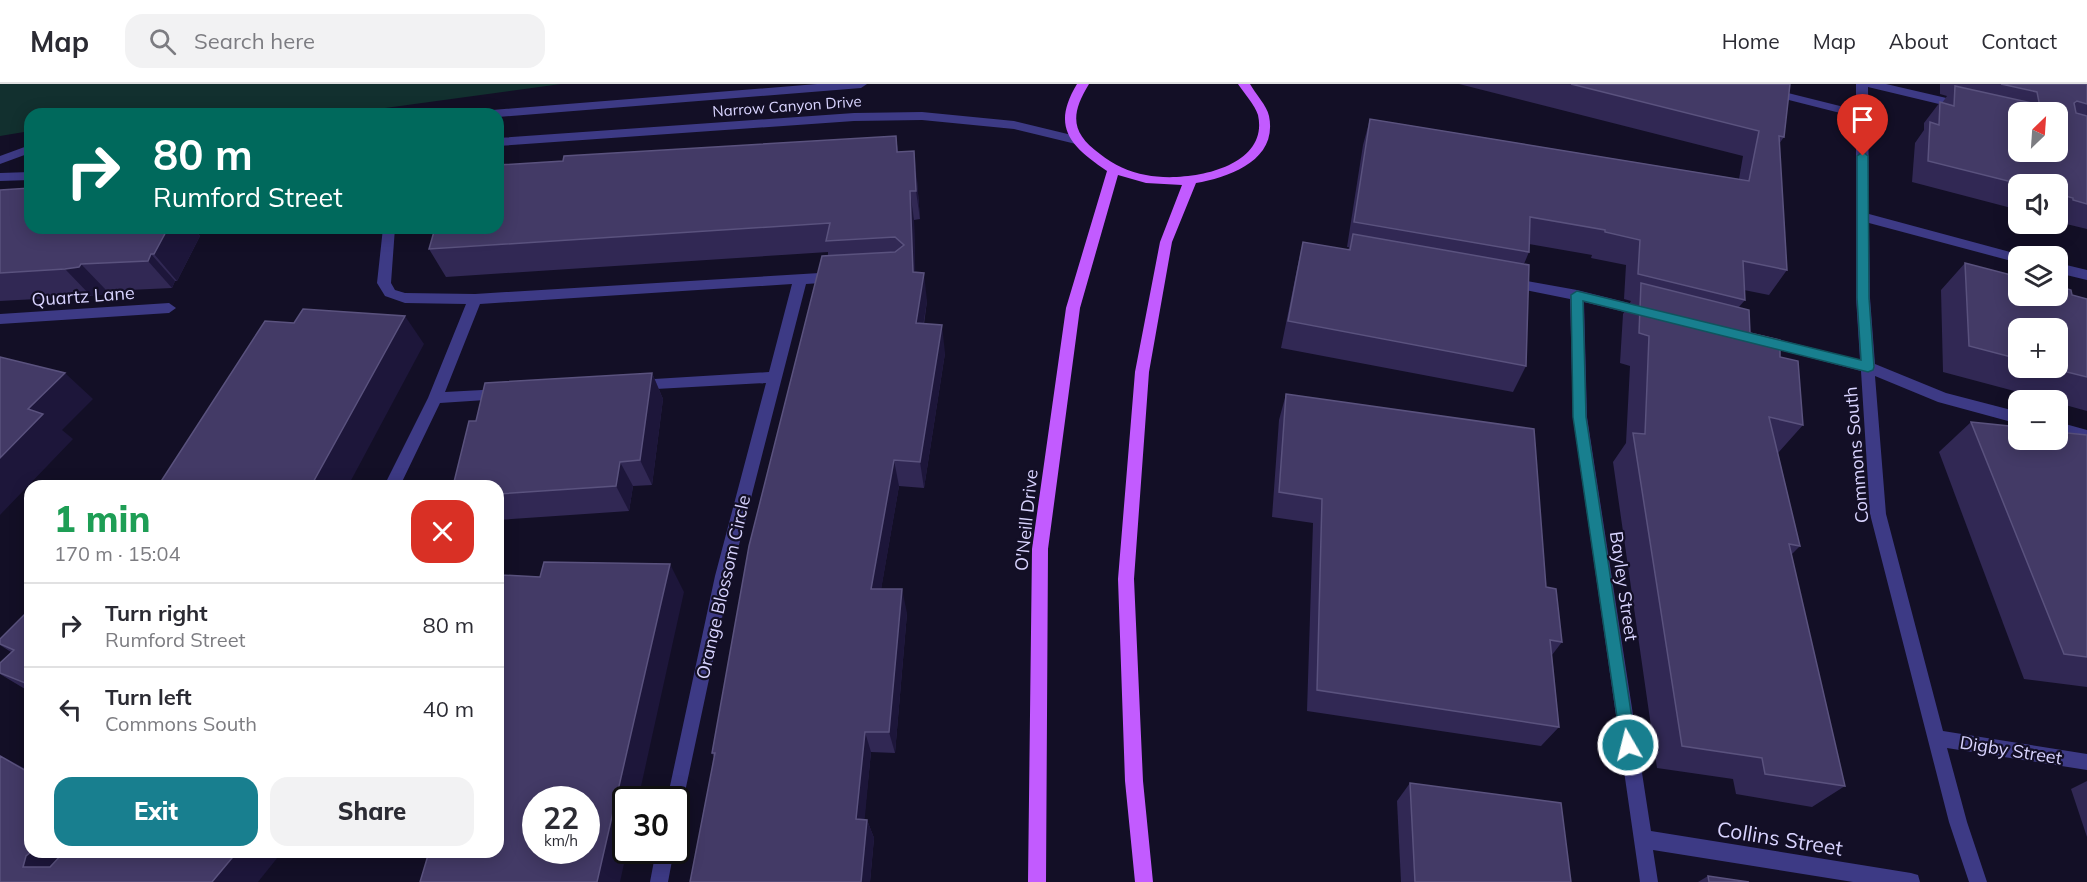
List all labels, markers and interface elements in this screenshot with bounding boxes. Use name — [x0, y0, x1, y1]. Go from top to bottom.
search box — [125, 14, 545, 68]
text: Map — [30, 24, 89, 59]
icon: search — [146, 25, 179, 58]
text: Search here — [194, 27, 315, 55]
text: Home — [1722, 28, 1780, 54]
text: Map — [1813, 28, 1856, 54]
text: About — [1889, 28, 1948, 54]
text: Contact — [1981, 28, 2057, 54]
street label: Narrow Canyon Drive — [712, 91, 862, 121]
pin — [1837, 94, 1888, 156]
north arrow — [2008, 102, 2068, 162]
map controls — [2008, 102, 2068, 450]
icon: arrive — [1846, 103, 1879, 136]
text: 80 m — [153, 128, 253, 181]
icon: right — [54, 132, 132, 210]
button: sound — [2008, 174, 2068, 234]
text: Rumford Street — [153, 180, 343, 214]
button: layers — [2008, 246, 2068, 306]
street label: Quartz Lane — [31, 281, 135, 311]
button: + — [2008, 318, 2068, 378]
street label: Commons South — [1839, 386, 1873, 524]
button: − — [2008, 390, 2068, 450]
street label: O'Neill Drive — [1009, 468, 1043, 572]
street label: Orange Blossom Circle — [691, 493, 755, 681]
text: 1 min — [54, 496, 150, 541]
button: close — [411, 500, 474, 563]
street label: Bayley Street — [1605, 530, 1643, 642]
text: 170 m · 15:04 — [54, 541, 180, 566]
text: Turn right — [105, 599, 208, 627]
icon: right — [54, 609, 87, 642]
text: 80 m — [423, 611, 474, 639]
text: Rumford Street — [105, 627, 246, 652]
text: Turn left — [105, 683, 192, 711]
icon: left — [54, 693, 87, 726]
text: 40 m — [423, 695, 474, 723]
text: Commons South — [105, 711, 257, 736]
position arrow — [1596, 713, 1660, 777]
street label: Digby Street — [1958, 731, 2064, 769]
button: Exit — [54, 777, 258, 846]
button: Share — [270, 777, 474, 846]
speed limit sign: 30 — [612, 786, 690, 864]
text: 22 — [543, 799, 579, 837]
street label: Collins Street — [1715, 815, 1845, 861]
text: km/h — [544, 831, 578, 850]

